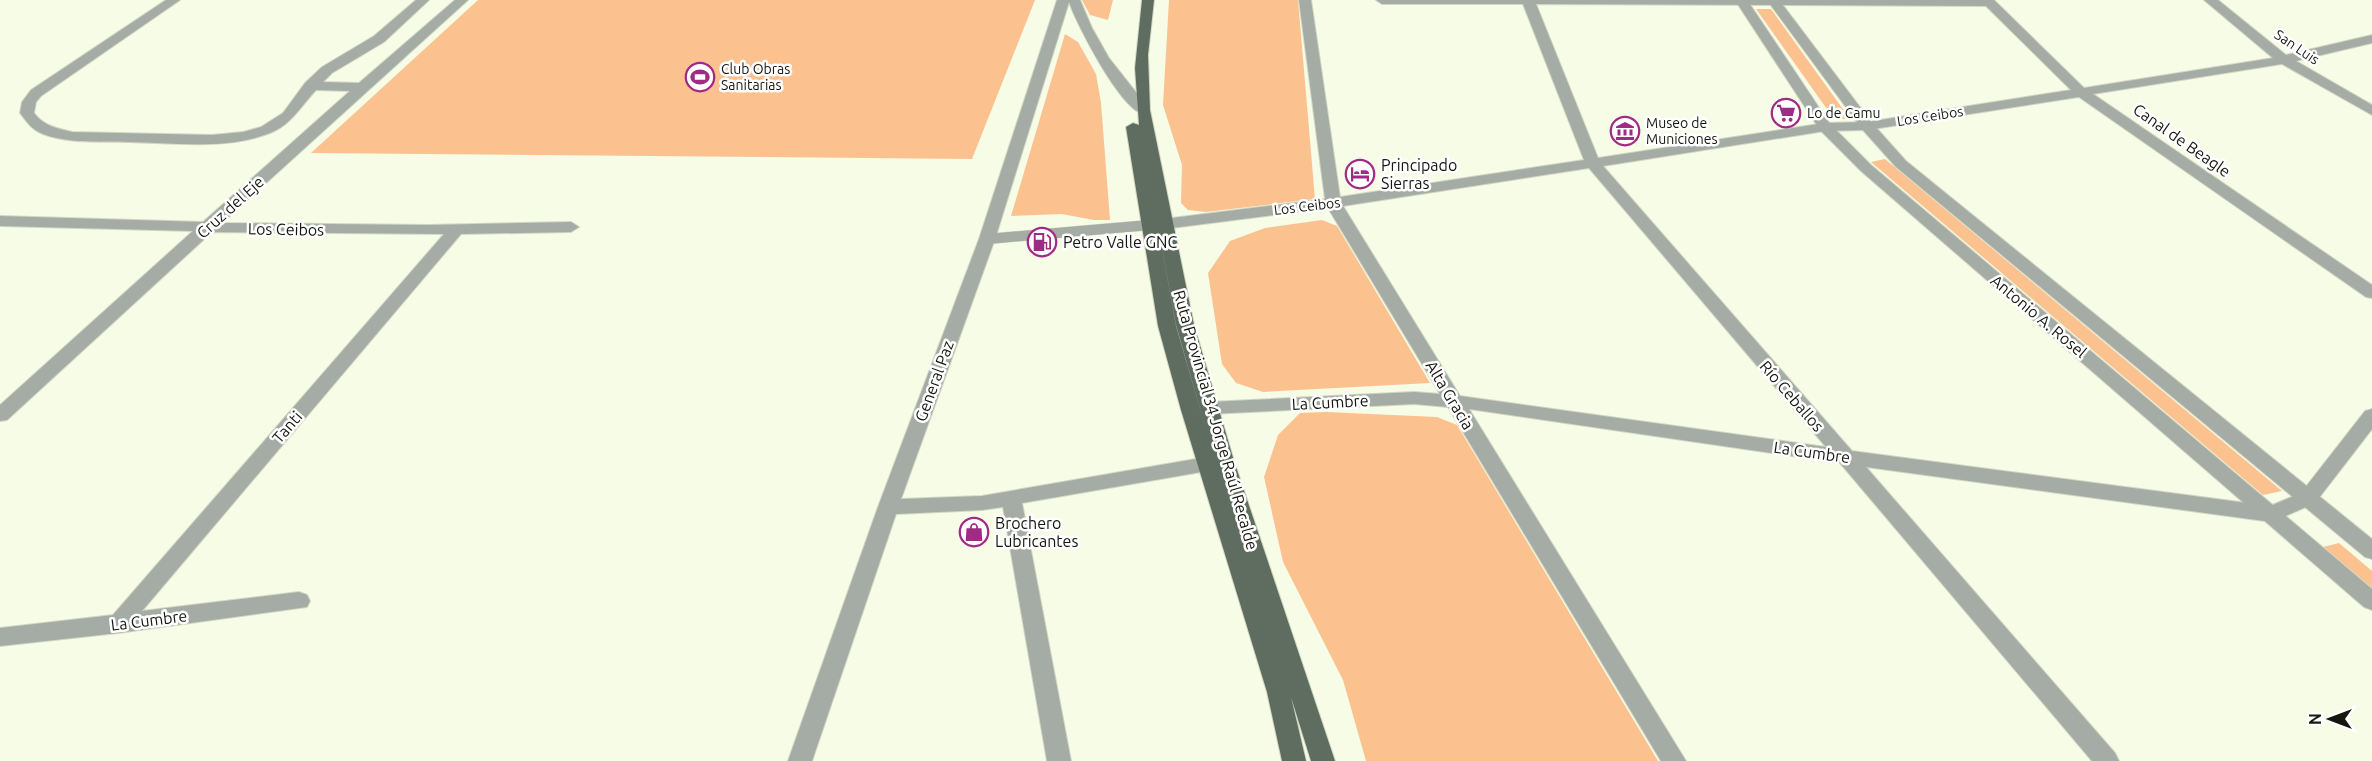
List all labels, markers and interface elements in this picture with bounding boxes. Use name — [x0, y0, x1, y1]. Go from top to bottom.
street label: San Luis — [2272, 26, 2322, 68]
sports icon: Club Obras Sanitarias — [684, 61, 716, 93]
place label: Club Obras Sanitarias — [721, 61, 790, 93]
supermarket icon: Lo de Camu — [1770, 97, 1802, 129]
street label: Canal de Beagle — [2130, 100, 2234, 180]
street label: Los Ceibos — [1896, 103, 1964, 129]
place label: Lo de Camu — [1807, 105, 1881, 121]
museum icon: Museo de Municiones — [1609, 115, 1641, 147]
place label: Museo de Municiones — [1646, 115, 1717, 147]
place label: Principado Sierras — [1381, 156, 1457, 192]
hotel icon: Principado Sierras — [1344, 158, 1376, 190]
street label: Cruz del Eje — [193, 172, 267, 242]
street label: Los Ceibos — [1273, 194, 1341, 218]
street label: Los Ceibos — [248, 219, 324, 239]
fuel station icon: Petro Valle GNC — [1026, 226, 1058, 258]
place label: Petro Valle GNC — [1063, 233, 1177, 251]
street label: Antonio A. Rosel — [1988, 271, 2090, 361]
street label: Ruta Provincial 34 Jorge Raúl Recalde — [1170, 288, 1262, 552]
street label: General Paz — [911, 338, 957, 424]
street label: Alta Gracia — [1422, 357, 1478, 433]
street label: Río Ceballos — [1756, 357, 1828, 435]
street label: La Cumbre — [1291, 391, 1369, 413]
street label: Tanti — [268, 408, 306, 446]
street label: La Cumbre — [1773, 438, 1851, 466]
place label: Brochero Lubricantes — [995, 514, 1078, 550]
shop icon: Brochero Lubricantes — [958, 516, 990, 548]
street label: La Cumbre — [110, 606, 188, 634]
north arrow — [2300, 689, 2360, 749]
text: N — [2306, 713, 2324, 725]

